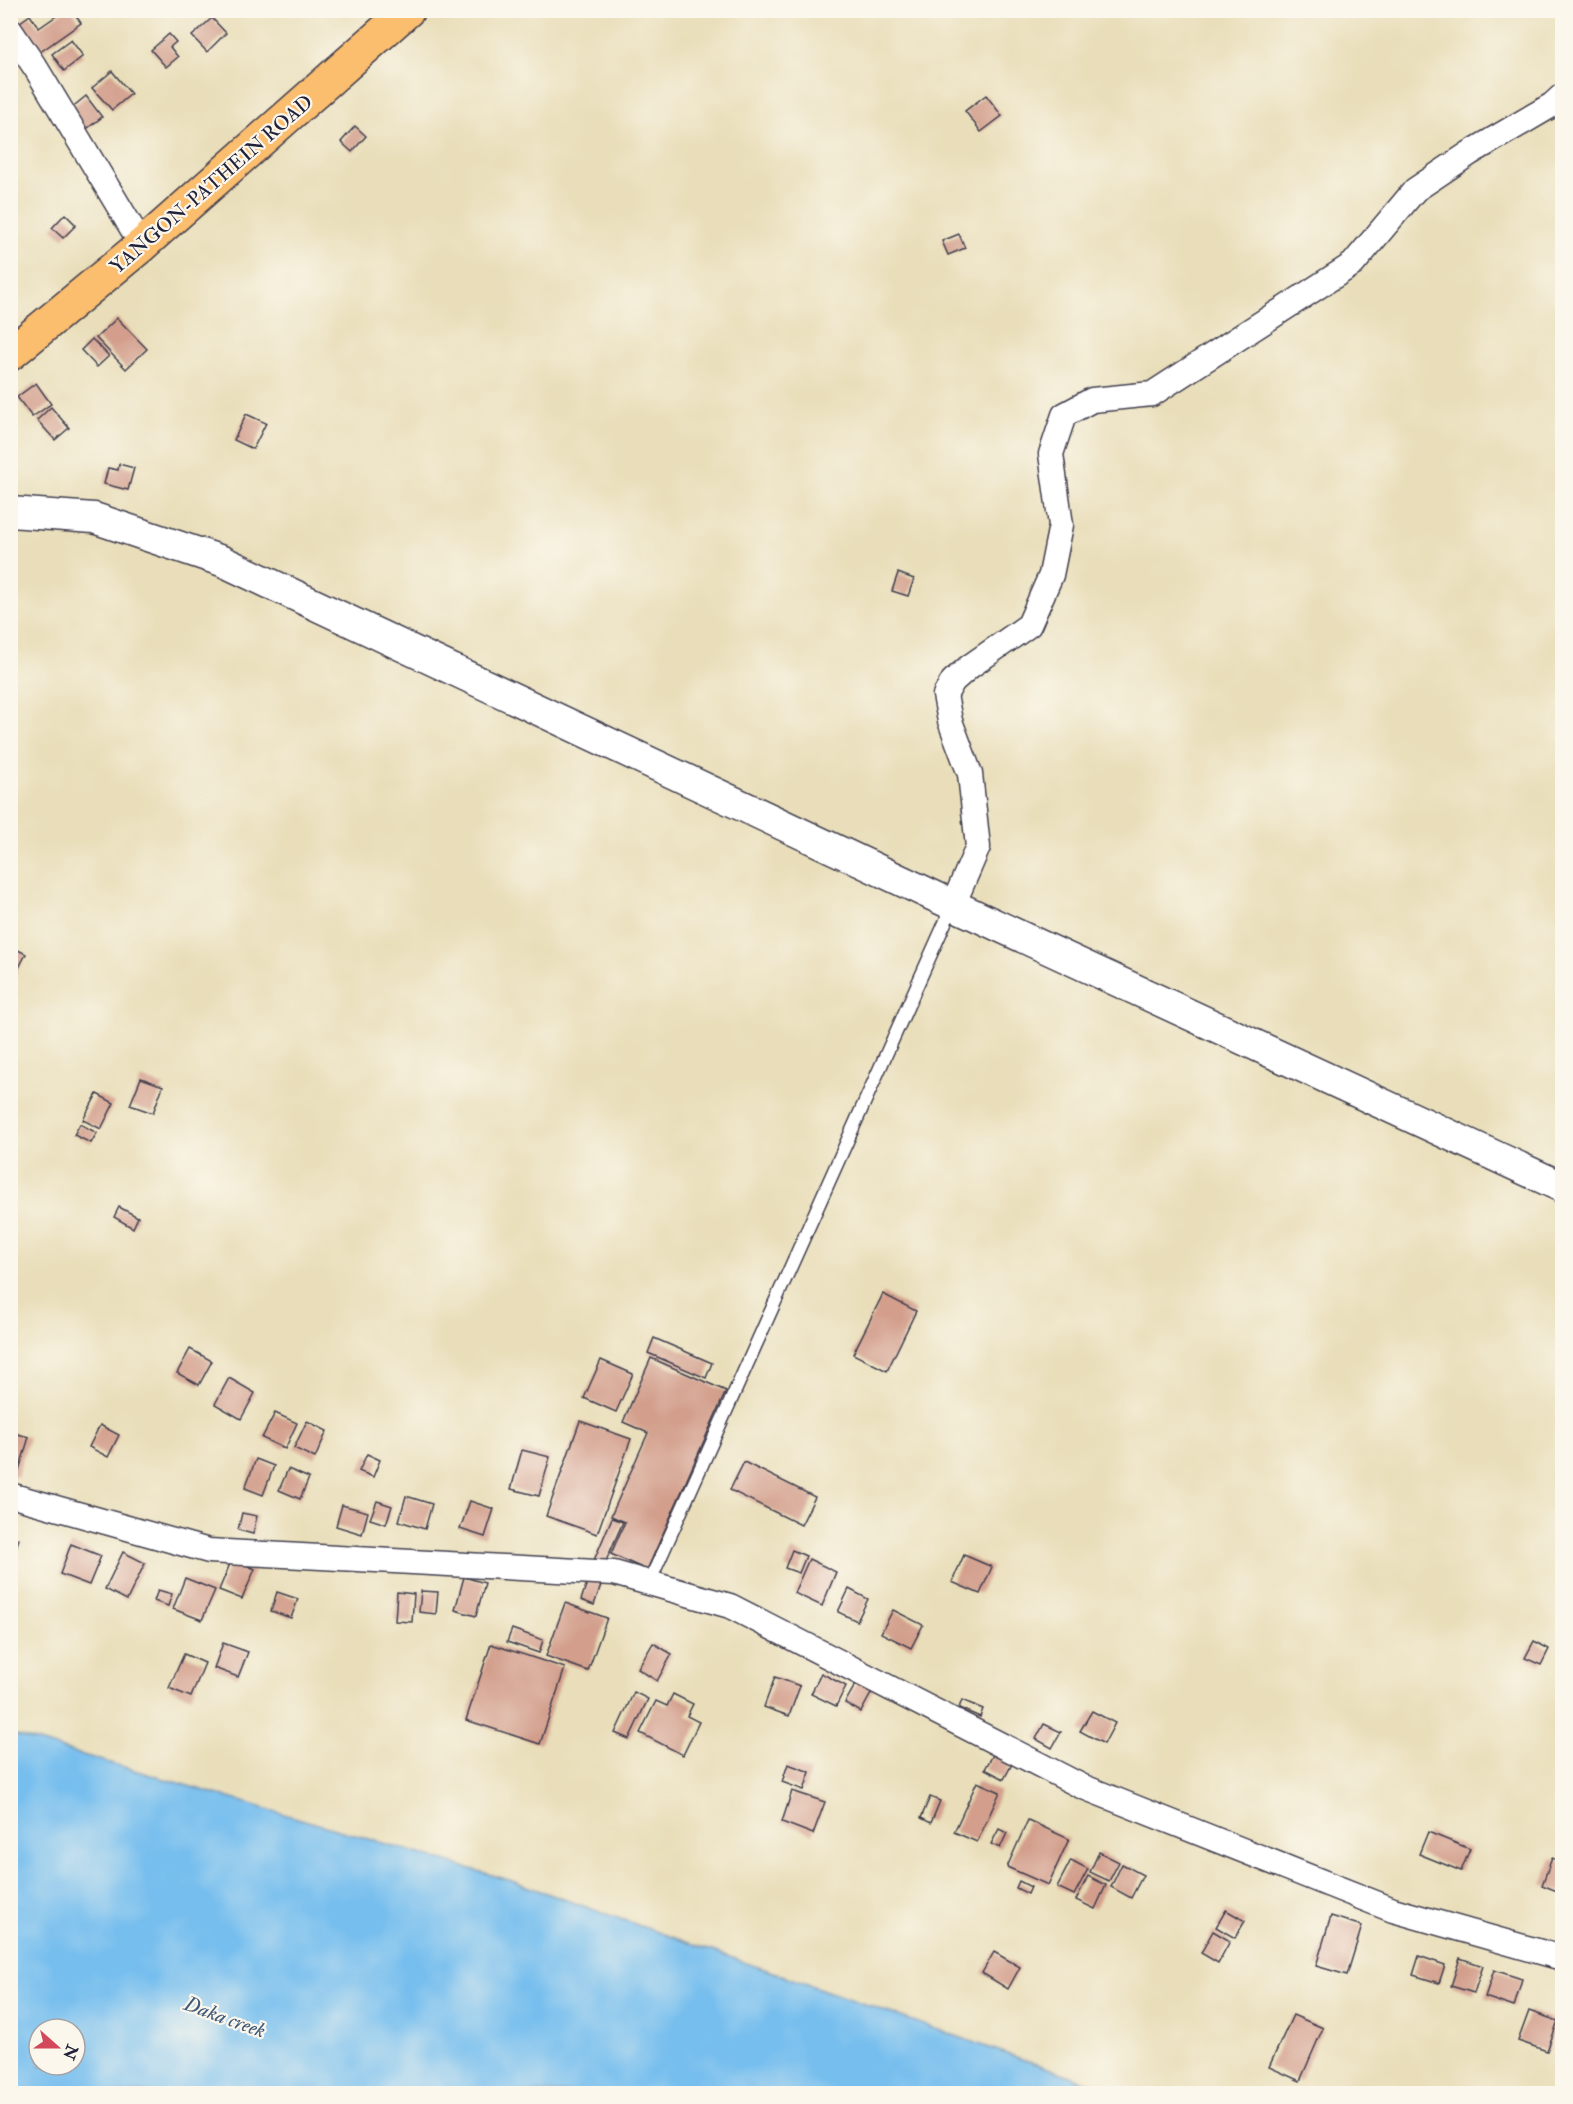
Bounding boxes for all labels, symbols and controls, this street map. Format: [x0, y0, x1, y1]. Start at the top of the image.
street label: YANGON-PATHEIN ROAD [105, 89, 318, 279]
water label: Daka creek [180, 1990, 269, 2045]
north arrow [27, 2017, 87, 2077]
text: N [58, 2041, 82, 2063]

